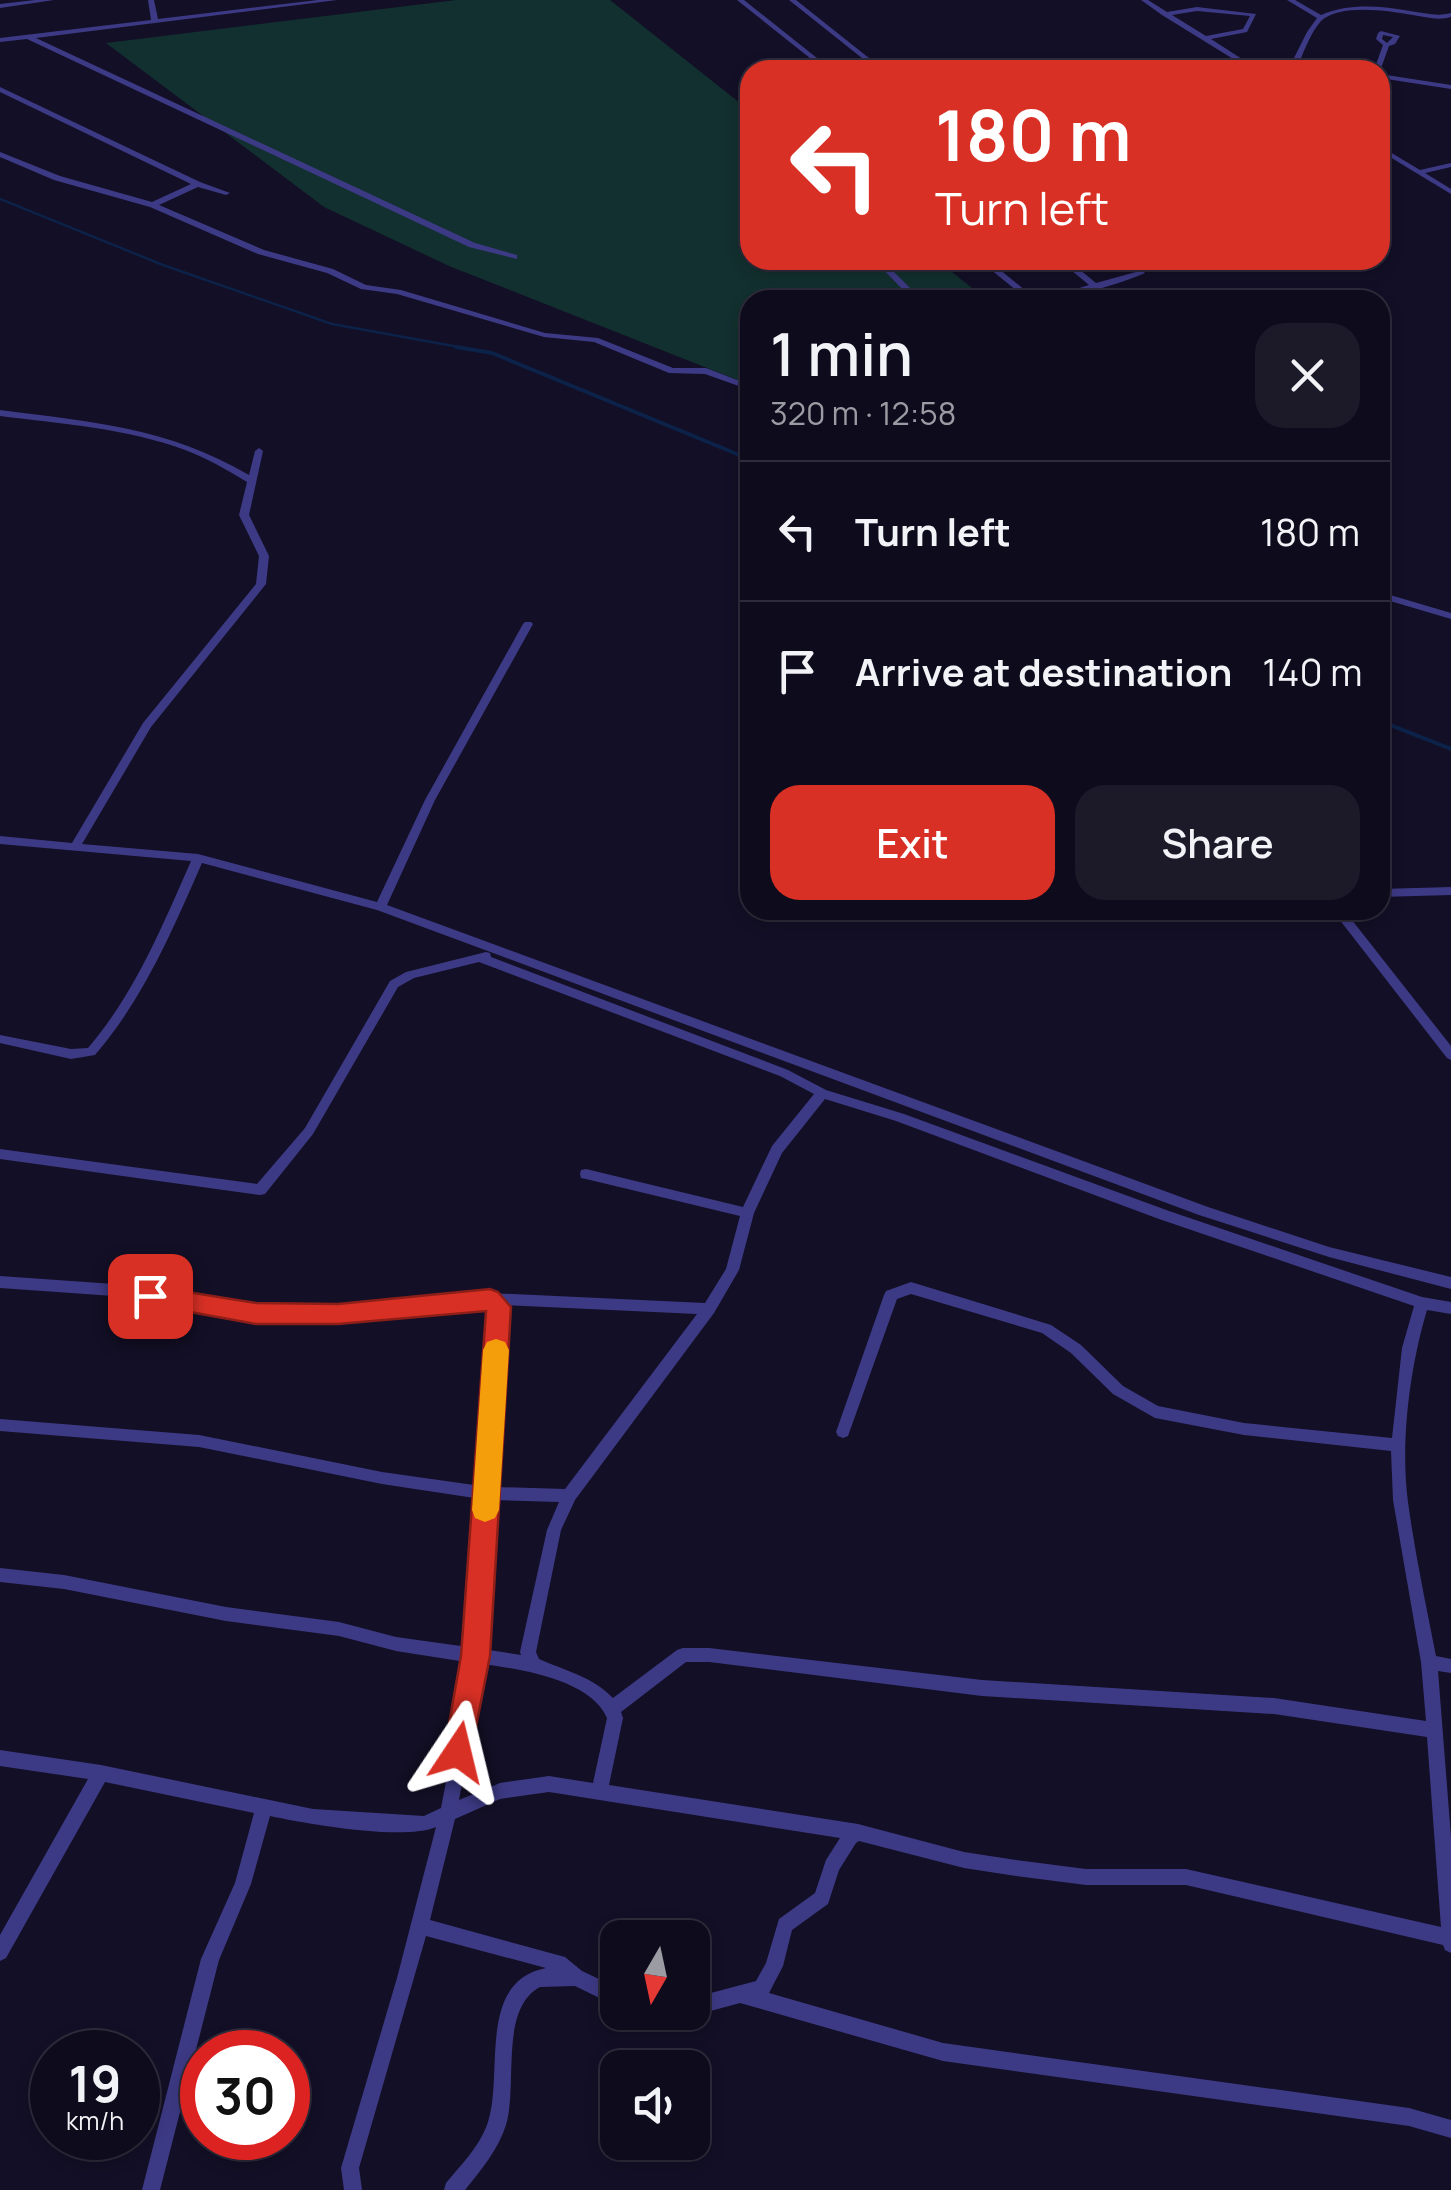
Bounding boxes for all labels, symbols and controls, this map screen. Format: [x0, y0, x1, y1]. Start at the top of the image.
text: 180 m [935, 86, 1132, 182]
icon: left [770, 100, 900, 230]
text: Turn left [935, 177, 1109, 239]
text: 1 min [770, 312, 913, 394]
button: close [1255, 323, 1360, 428]
text: 320 m · 12:58 [770, 391, 956, 435]
icon: left [770, 504, 825, 559]
text: Turn left [855, 505, 1011, 557]
text: 180 m [1260, 505, 1360, 557]
icon: arrive [770, 644, 825, 699]
text: Arrive at destination [855, 645, 1232, 697]
text: 140 m [1262, 645, 1362, 697]
button: Exit [770, 785, 1055, 900]
button: Share [1075, 785, 1360, 900]
pin [108, 1254, 193, 1339]
icon: arrive [123, 1269, 178, 1324]
position arrow [406, 1700, 510, 1804]
north arrow [600, 1920, 710, 2030]
map controls [600, 1920, 710, 2160]
speed limit sign: 30 [180, 2030, 310, 2160]
text: 19 [69, 2049, 121, 2117]
button: sound [600, 2050, 710, 2160]
text: km/h [66, 2103, 124, 2138]

